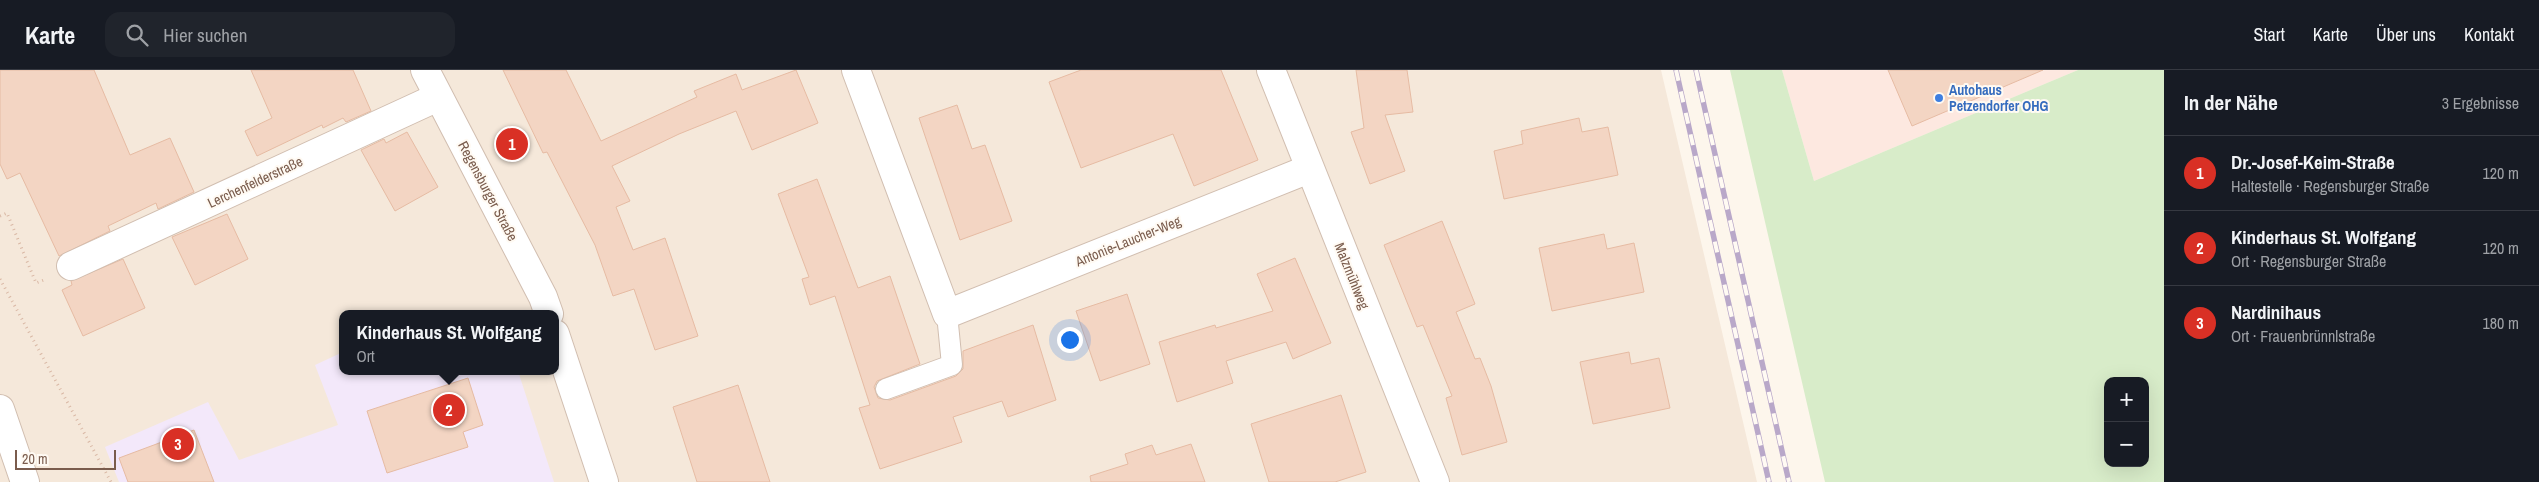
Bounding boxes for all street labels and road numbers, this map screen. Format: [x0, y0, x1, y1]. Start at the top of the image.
street label: Regensburger Straße [454, 138, 522, 244]
street label: Lerchenfelderstraße [205, 152, 305, 212]
street label: Antonie-Laucher-Weg [1072, 211, 1184, 271]
street label: Malzmühlweg [1331, 240, 1374, 312]

